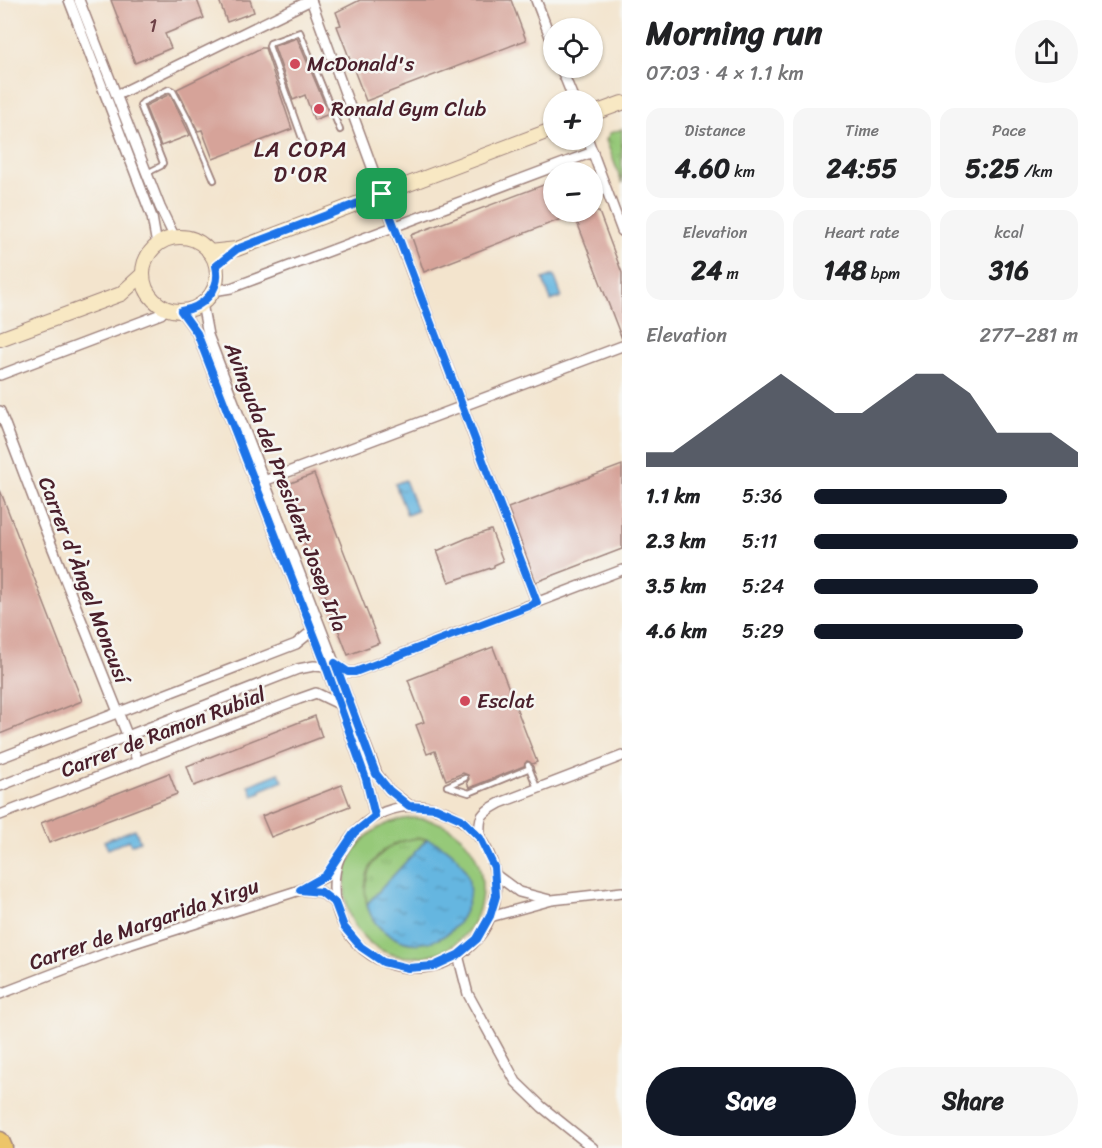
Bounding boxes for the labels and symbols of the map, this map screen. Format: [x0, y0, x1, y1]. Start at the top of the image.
house number: 1 [149, 10, 157, 42]
place label: McDonald's [307, 45, 415, 83]
marker: McDonald's [288, 57, 302, 71]
place label: Ronald Gym Club [331, 90, 487, 128]
marker: Ronald Gym Club [312, 102, 326, 116]
district label: LA COPA D'OR [254, 130, 348, 194]
pin [356, 168, 407, 219]
street label: Avinguda del President Josep Irla [213, 336, 359, 638]
street label: Carrer d'Àngel Moncusí [27, 471, 142, 691]
street label: Carrer de Ramon Rubial [55, 675, 272, 789]
place label: Esclat [477, 682, 535, 720]
marker: Esclat [458, 694, 472, 708]
street label: Carrer de Margarida Xirgu [24, 867, 264, 981]

